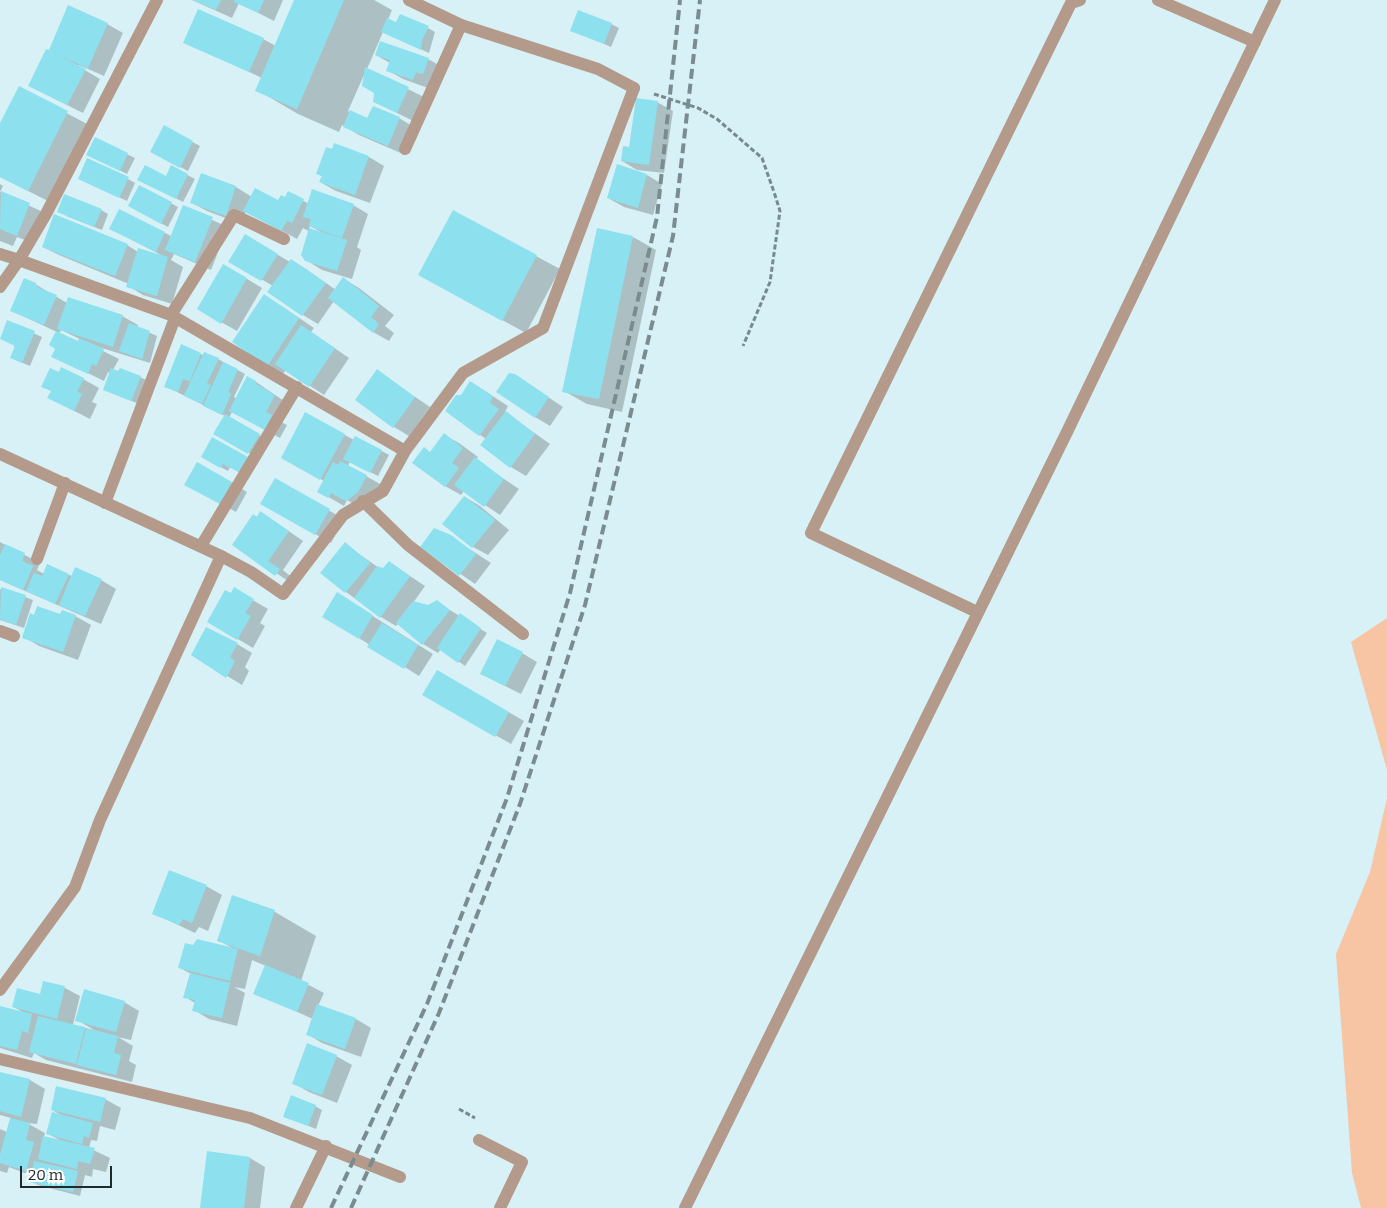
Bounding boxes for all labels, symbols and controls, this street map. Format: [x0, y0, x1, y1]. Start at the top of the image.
scale bar [22, 1156, 115, 1188]
text: 20 m [28, 1166, 63, 1184]

